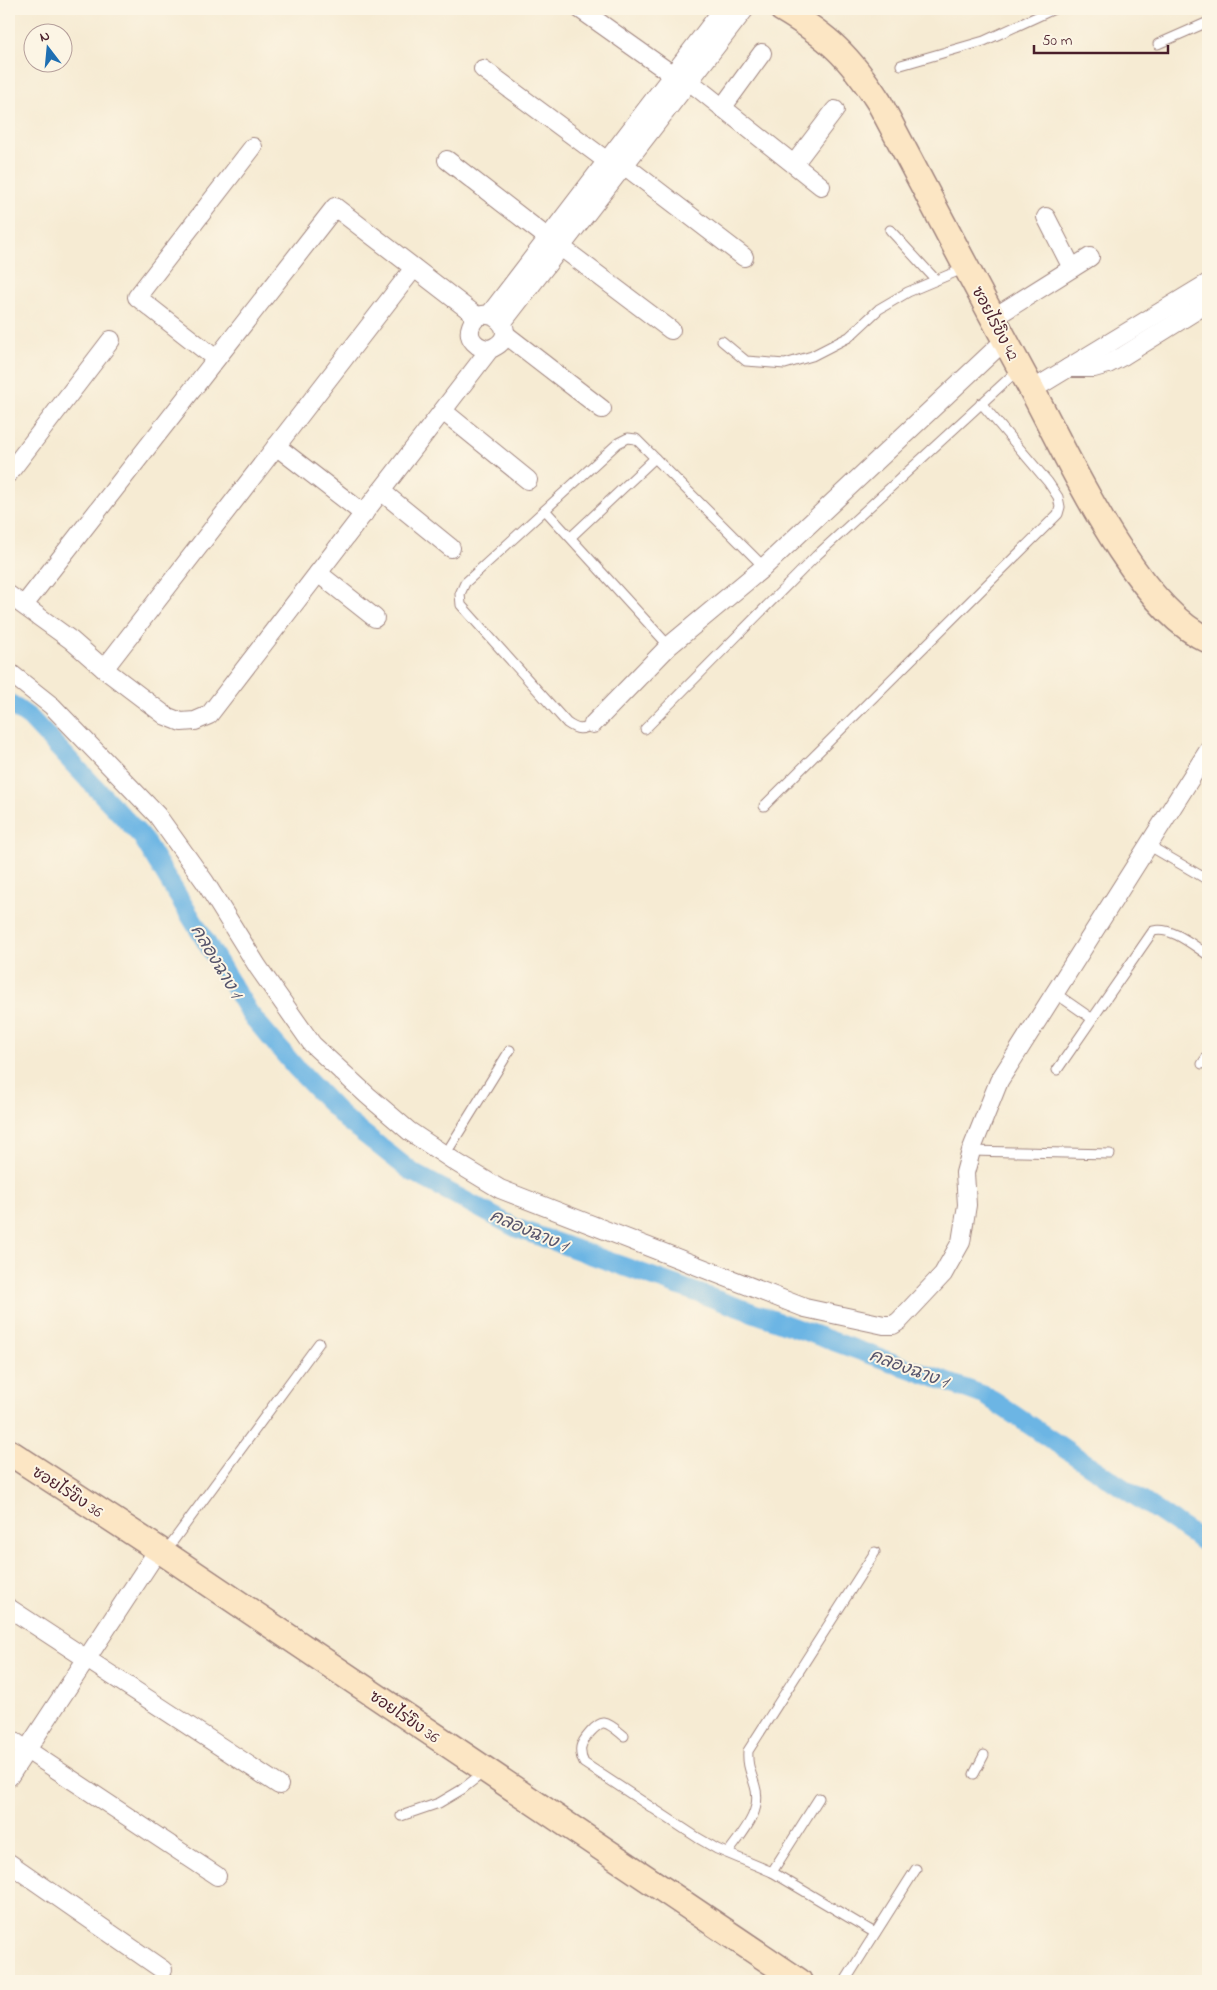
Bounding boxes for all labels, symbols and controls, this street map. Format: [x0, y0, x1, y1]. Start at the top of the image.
north arrow [22, 22, 72, 72]
scale bar [1034, 22, 1168, 54]
text: N [37, 26, 52, 48]
text: 50 m [1042, 30, 1073, 52]
street label: ซอยไร่ขิง 42 [965, 282, 1025, 365]
water label: คลองฉาง 1 [183, 920, 249, 1006]
water label: คลองฉาง 1 [485, 1204, 573, 1261]
water label: คลองฉาง 1 [865, 1344, 953, 1397]
street label: ซอยไร่ขิง 36 [27, 1460, 108, 1525]
street label: ซอยไร่ขิง 36 [364, 1684, 444, 1750]

